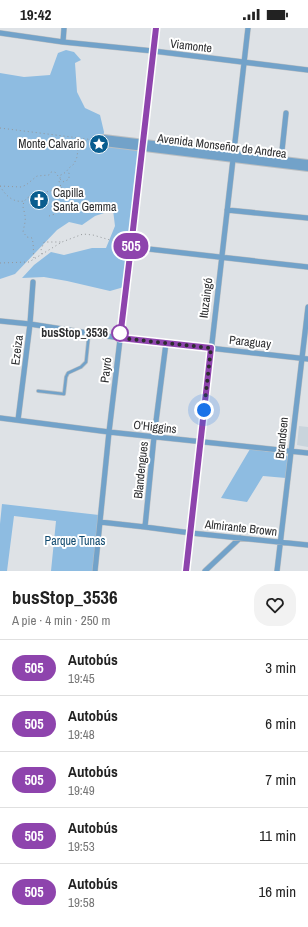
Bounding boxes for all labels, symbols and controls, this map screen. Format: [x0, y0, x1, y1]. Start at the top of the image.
text: 19:42 [20, 4, 51, 25]
street label: Viamonte [169, 36, 213, 56]
street label: Avenida Monseñor de Andrea [155, 130, 288, 162]
place icon: Monte Calvario [88, 133, 110, 155]
place label: Monte Calvario [18, 136, 85, 152]
place label: Capilla Santa Gemma [53, 185, 117, 215]
church icon: Capilla Santa Gemma [28, 189, 50, 211]
line badge: 505 [108, 233, 154, 259]
text: 505 [121, 237, 141, 255]
street label: Ituzaingó [196, 277, 216, 319]
marker: busStop_3536 [111, 324, 129, 342]
place label: busStop_3536 [41, 325, 109, 341]
street label: Paraguay [228, 332, 272, 352]
street label: Ezeiza [7, 334, 27, 366]
street label: Payró [96, 356, 116, 384]
your location [194, 400, 214, 420]
street label: Brandsen [272, 416, 292, 460]
street label: O'Higgins [133, 417, 178, 437]
street label: Blandengues [130, 441, 152, 499]
street label: Almirante Brown [203, 516, 278, 540]
park label: Parque Tunas [45, 533, 105, 549]
text: busStop_3536 [12, 584, 118, 610]
button: heart [254, 584, 296, 626]
text: A pie · 4 min · 250 m [12, 612, 110, 629]
text: Autobús [68, 649, 118, 670]
text: 3 min [265, 657, 296, 678]
text: 505 [24, 659, 44, 677]
text: 19:45 [68, 670, 95, 687]
text: Autobús [68, 705, 118, 726]
text: 6 min [265, 713, 296, 734]
text: 505 [24, 715, 44, 733]
text: 19:48 [68, 726, 95, 743]
text: Autobús [68, 761, 118, 782]
text: 7 min [265, 769, 296, 790]
text: 505 [24, 771, 44, 789]
text: 19:49 [68, 782, 95, 799]
text: Autobús [68, 817, 118, 838]
text: 11 min [259, 825, 296, 846]
text: 505 [24, 827, 44, 845]
text: 19:53 [68, 838, 95, 855]
text: Autobús [68, 873, 118, 894]
text: 16 min [258, 881, 296, 902]
text: 505 [24, 883, 44, 901]
text: 19:58 [68, 894, 95, 911]

